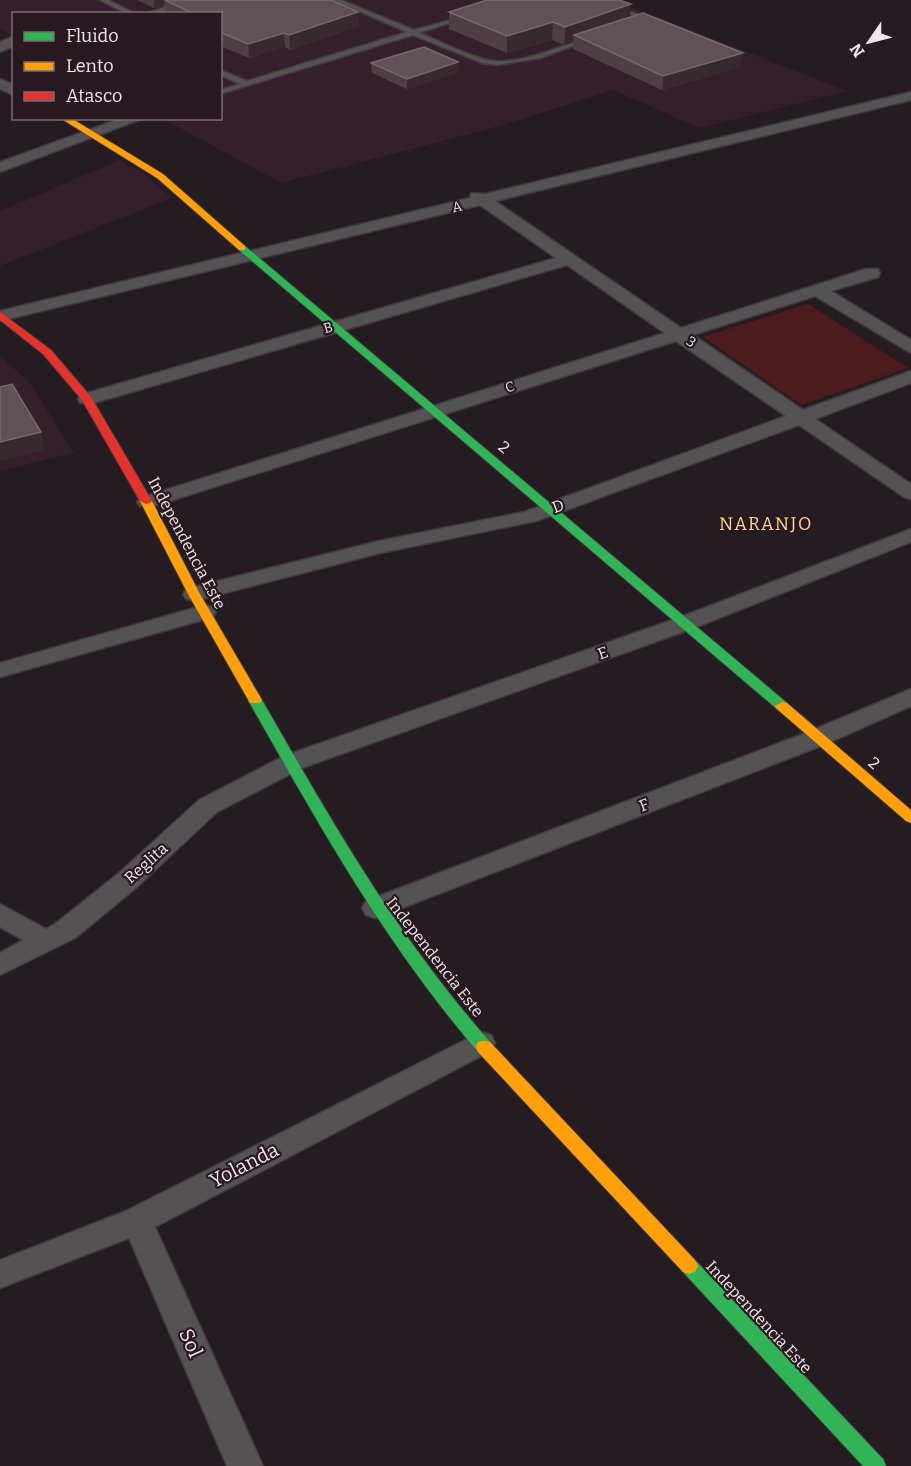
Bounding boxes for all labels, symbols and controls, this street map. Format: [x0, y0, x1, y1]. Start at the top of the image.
legend [12, 12, 222, 120]
north arrow [839, 12, 899, 72]
text: Fluido [66, 25, 119, 47]
text: N [846, 40, 868, 61]
text: Lento [66, 55, 114, 77]
text: Atasco [66, 85, 122, 107]
street label: A [450, 198, 464, 216]
street label: B [321, 319, 335, 337]
street label: 3 [683, 333, 699, 351]
street label: C [503, 378, 517, 396]
street label: 2 [495, 437, 513, 457]
street label: Independencia Este [144, 474, 230, 612]
street label: D [549, 495, 567, 517]
district label: NARANJO [719, 513, 813, 535]
street label: E [595, 642, 611, 664]
street label: 2 [865, 753, 883, 773]
street label: F [636, 795, 652, 815]
street label: Reglita [121, 839, 172, 887]
street label: Independencia Este [382, 893, 488, 1021]
street label: Yolanda [205, 1137, 283, 1193]
street label: Independencia Este [702, 1257, 816, 1377]
street label: Sol [174, 1325, 208, 1361]

